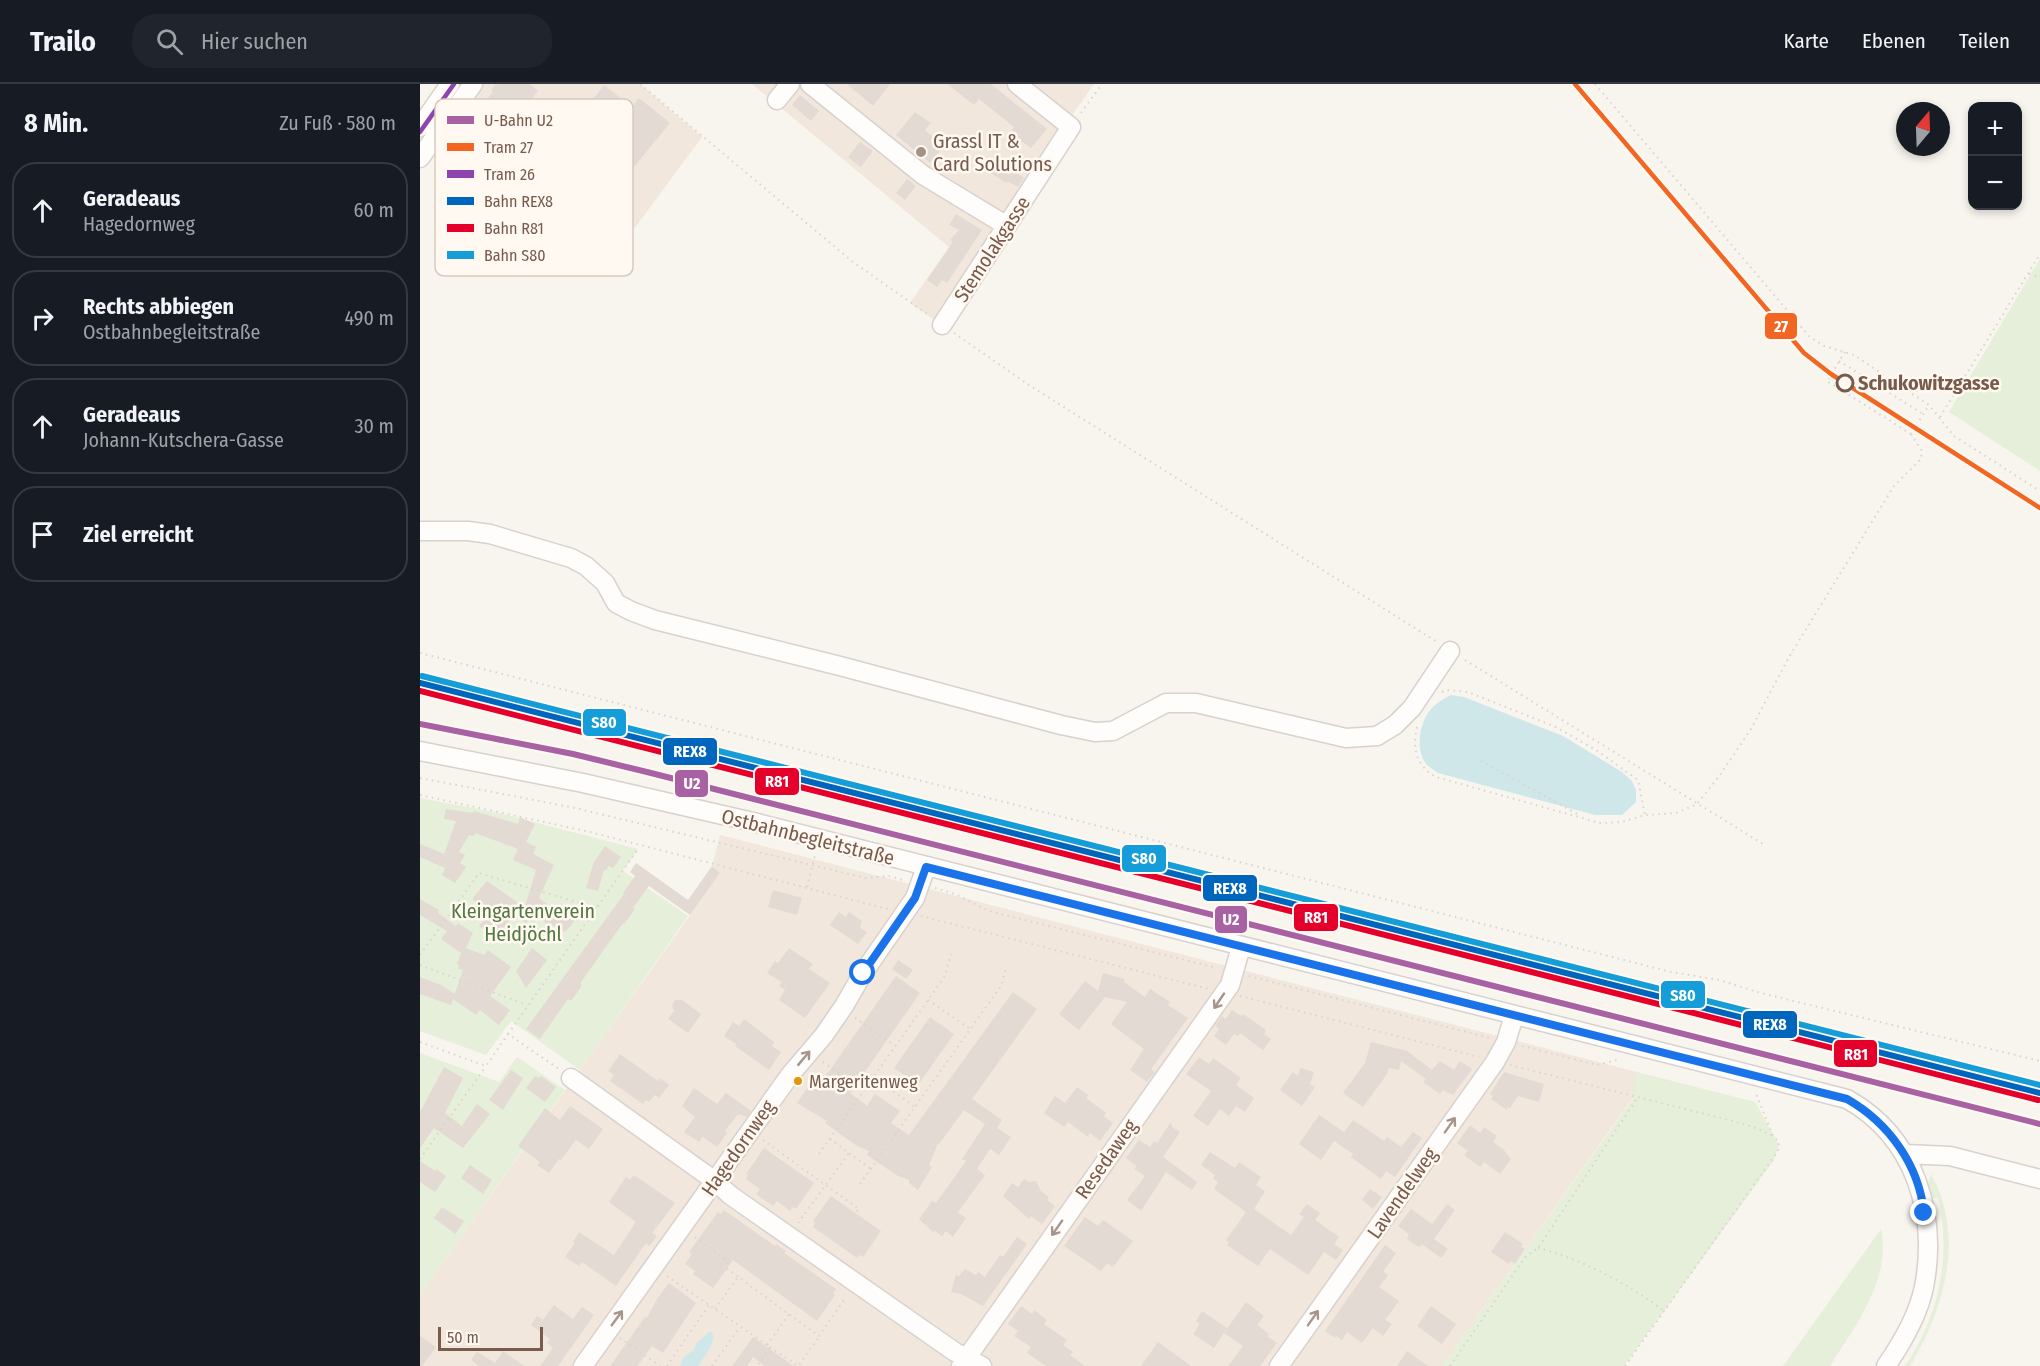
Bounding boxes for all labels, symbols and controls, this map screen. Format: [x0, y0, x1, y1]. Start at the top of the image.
search box [132, 14, 552, 68]
text: Trailo [30, 25, 96, 58]
icon: search [153, 25, 186, 58]
text: Hier suchen [201, 28, 308, 55]
text: Karte [1783, 28, 1829, 54]
text: Ebenen [1862, 28, 1926, 54]
text: Teilen [1959, 28, 2010, 54]
legend [435, 99, 633, 276]
north arrow [1896, 102, 1950, 156]
map controls [1968, 102, 2022, 210]
button: + [1968, 102, 2022, 156]
text: 8 Min. [24, 108, 88, 139]
text: Zu Fuß · 580 m [279, 111, 396, 135]
text: U-Bahn U2 [484, 111, 553, 130]
place label: Grassl IT & Card Solutions [933, 129, 1052, 176]
text: Tram 27 [484, 138, 534, 157]
marker: Grassl IT & Card Solutions [914, 145, 928, 159]
button: − [1968, 156, 2022, 210]
text: Tram 26 [484, 165, 535, 184]
text: Geradeaus [83, 185, 180, 212]
street label: Stemolakgasse [949, 191, 1035, 307]
text: Bahn REX8 [484, 192, 553, 211]
icon: ahead [26, 194, 59, 227]
text: 60 m [354, 198, 394, 222]
text: Hagedornweg [83, 212, 195, 236]
text: Bahn R81 [484, 219, 544, 238]
text: Bahn S80 [484, 246, 546, 265]
text: Rechts abbiegen [83, 293, 234, 320]
icon: right [26, 302, 59, 335]
text: 490 m [344, 306, 394, 330]
line badge: 27 [1764, 312, 1798, 340]
text: 27 [1773, 317, 1788, 336]
text: Ostbahnbegleitstraße [83, 320, 260, 344]
place label: Schukowitzgasse [1858, 371, 2000, 395]
marker: Schukowitzgasse [1836, 374, 1854, 392]
text: Geradeaus [83, 401, 180, 428]
icon: ahead [26, 410, 59, 443]
text: 30 m [354, 414, 394, 438]
text: Johann-Kutschera-Gasse [83, 428, 284, 452]
icon: arrive [26, 518, 59, 551]
text: Ziel erreicht [83, 521, 194, 548]
line badge: S80 [582, 708, 627, 737]
text: S80 [591, 713, 617, 732]
line badge: REX8 [662, 737, 718, 766]
text: REX8 [673, 742, 707, 761]
line badge: R81 [754, 767, 800, 796]
line badge: U2 [674, 769, 709, 798]
text: R81 [765, 772, 789, 791]
text: U2 [684, 774, 701, 793]
street label: Ostbahnbegleitstraße [719, 804, 897, 870]
line badge: S80 [1121, 844, 1167, 873]
text: S80 [1131, 849, 1157, 868]
line badge: REX8 [1202, 874, 1258, 902]
text: REX8 [1213, 879, 1247, 898]
park label: Kleingartenverein Heidjöchl [451, 899, 595, 946]
line badge: R81 [1293, 903, 1339, 932]
line badge: U2 [1214, 905, 1248, 934]
text: R81 [1304, 908, 1328, 927]
text: U2 [1223, 910, 1240, 929]
route start [849, 959, 875, 985]
line badge: S80 [1660, 980, 1706, 1009]
text: S80 [1670, 986, 1696, 1005]
one-way arrow [1213, 992, 1225, 1008]
line badge: REX8 [1742, 1010, 1798, 1039]
text: REX8 [1753, 1015, 1787, 1034]
line badge: R81 [1833, 1039, 1878, 1068]
text: R81 [1844, 1045, 1868, 1064]
one-way arrow [797, 1050, 810, 1066]
place label: Margeritenweg [809, 1071, 918, 1093]
marker: Margeritenweg [792, 1075, 804, 1087]
street label: Hagedornweg [696, 1095, 780, 1201]
street label: Resedaweg [1070, 1114, 1142, 1203]
one-way arrow [1444, 1117, 1456, 1133]
street label: Lavendelweg [1362, 1142, 1442, 1243]
route end [1910, 1199, 1936, 1225]
one-way arrow [1051, 1219, 1063, 1236]
one-way arrow [610, 1311, 623, 1327]
one-way arrow [1307, 1311, 1319, 1327]
scale bar [438, 1324, 543, 1352]
text: 50 m [447, 1328, 479, 1347]

